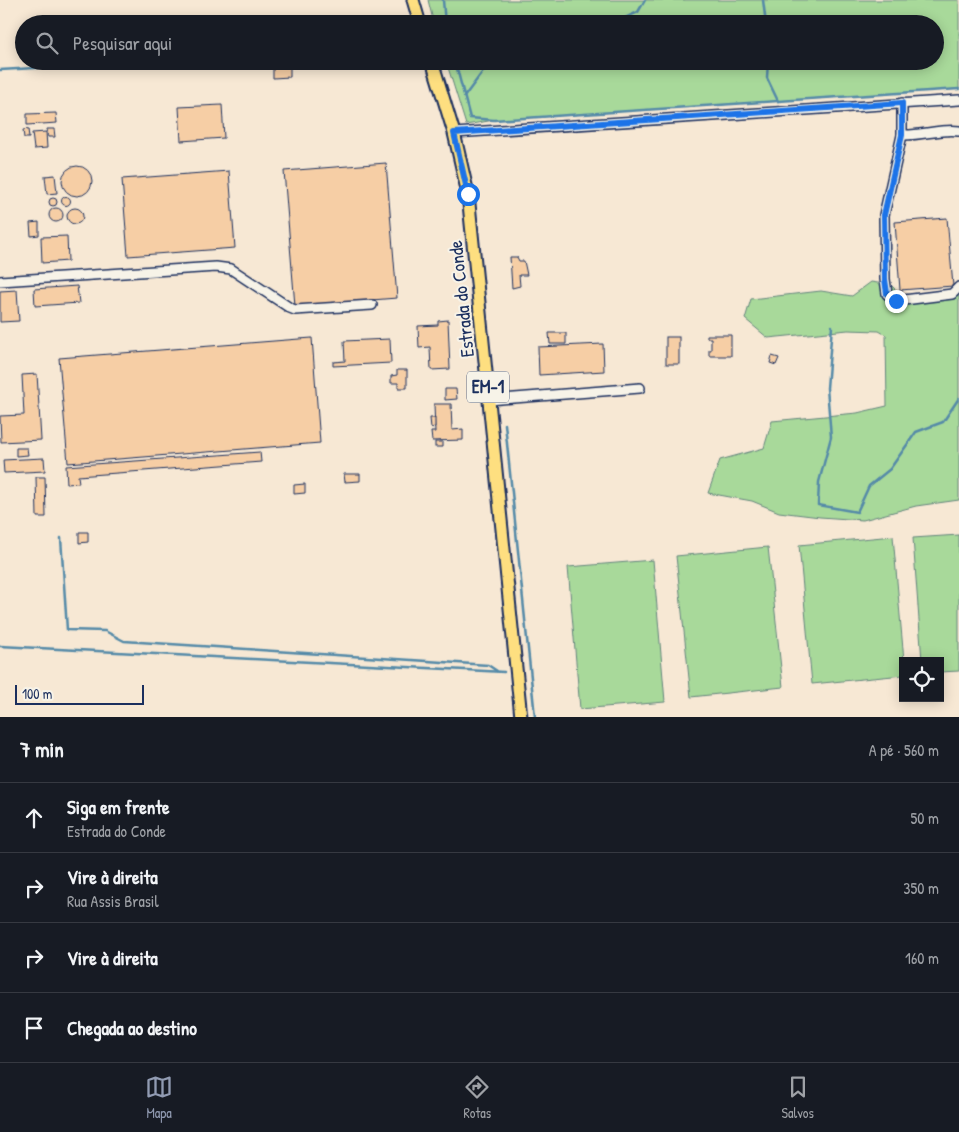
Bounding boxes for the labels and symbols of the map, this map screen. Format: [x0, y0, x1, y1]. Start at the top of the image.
route start [457, 183, 480, 206]
street label: Estrada do Conde [442, 239, 480, 359]
route end [885, 290, 908, 313]
road number: EM-1 [467, 372, 509, 402]
scale bar [15, 682, 144, 705]

